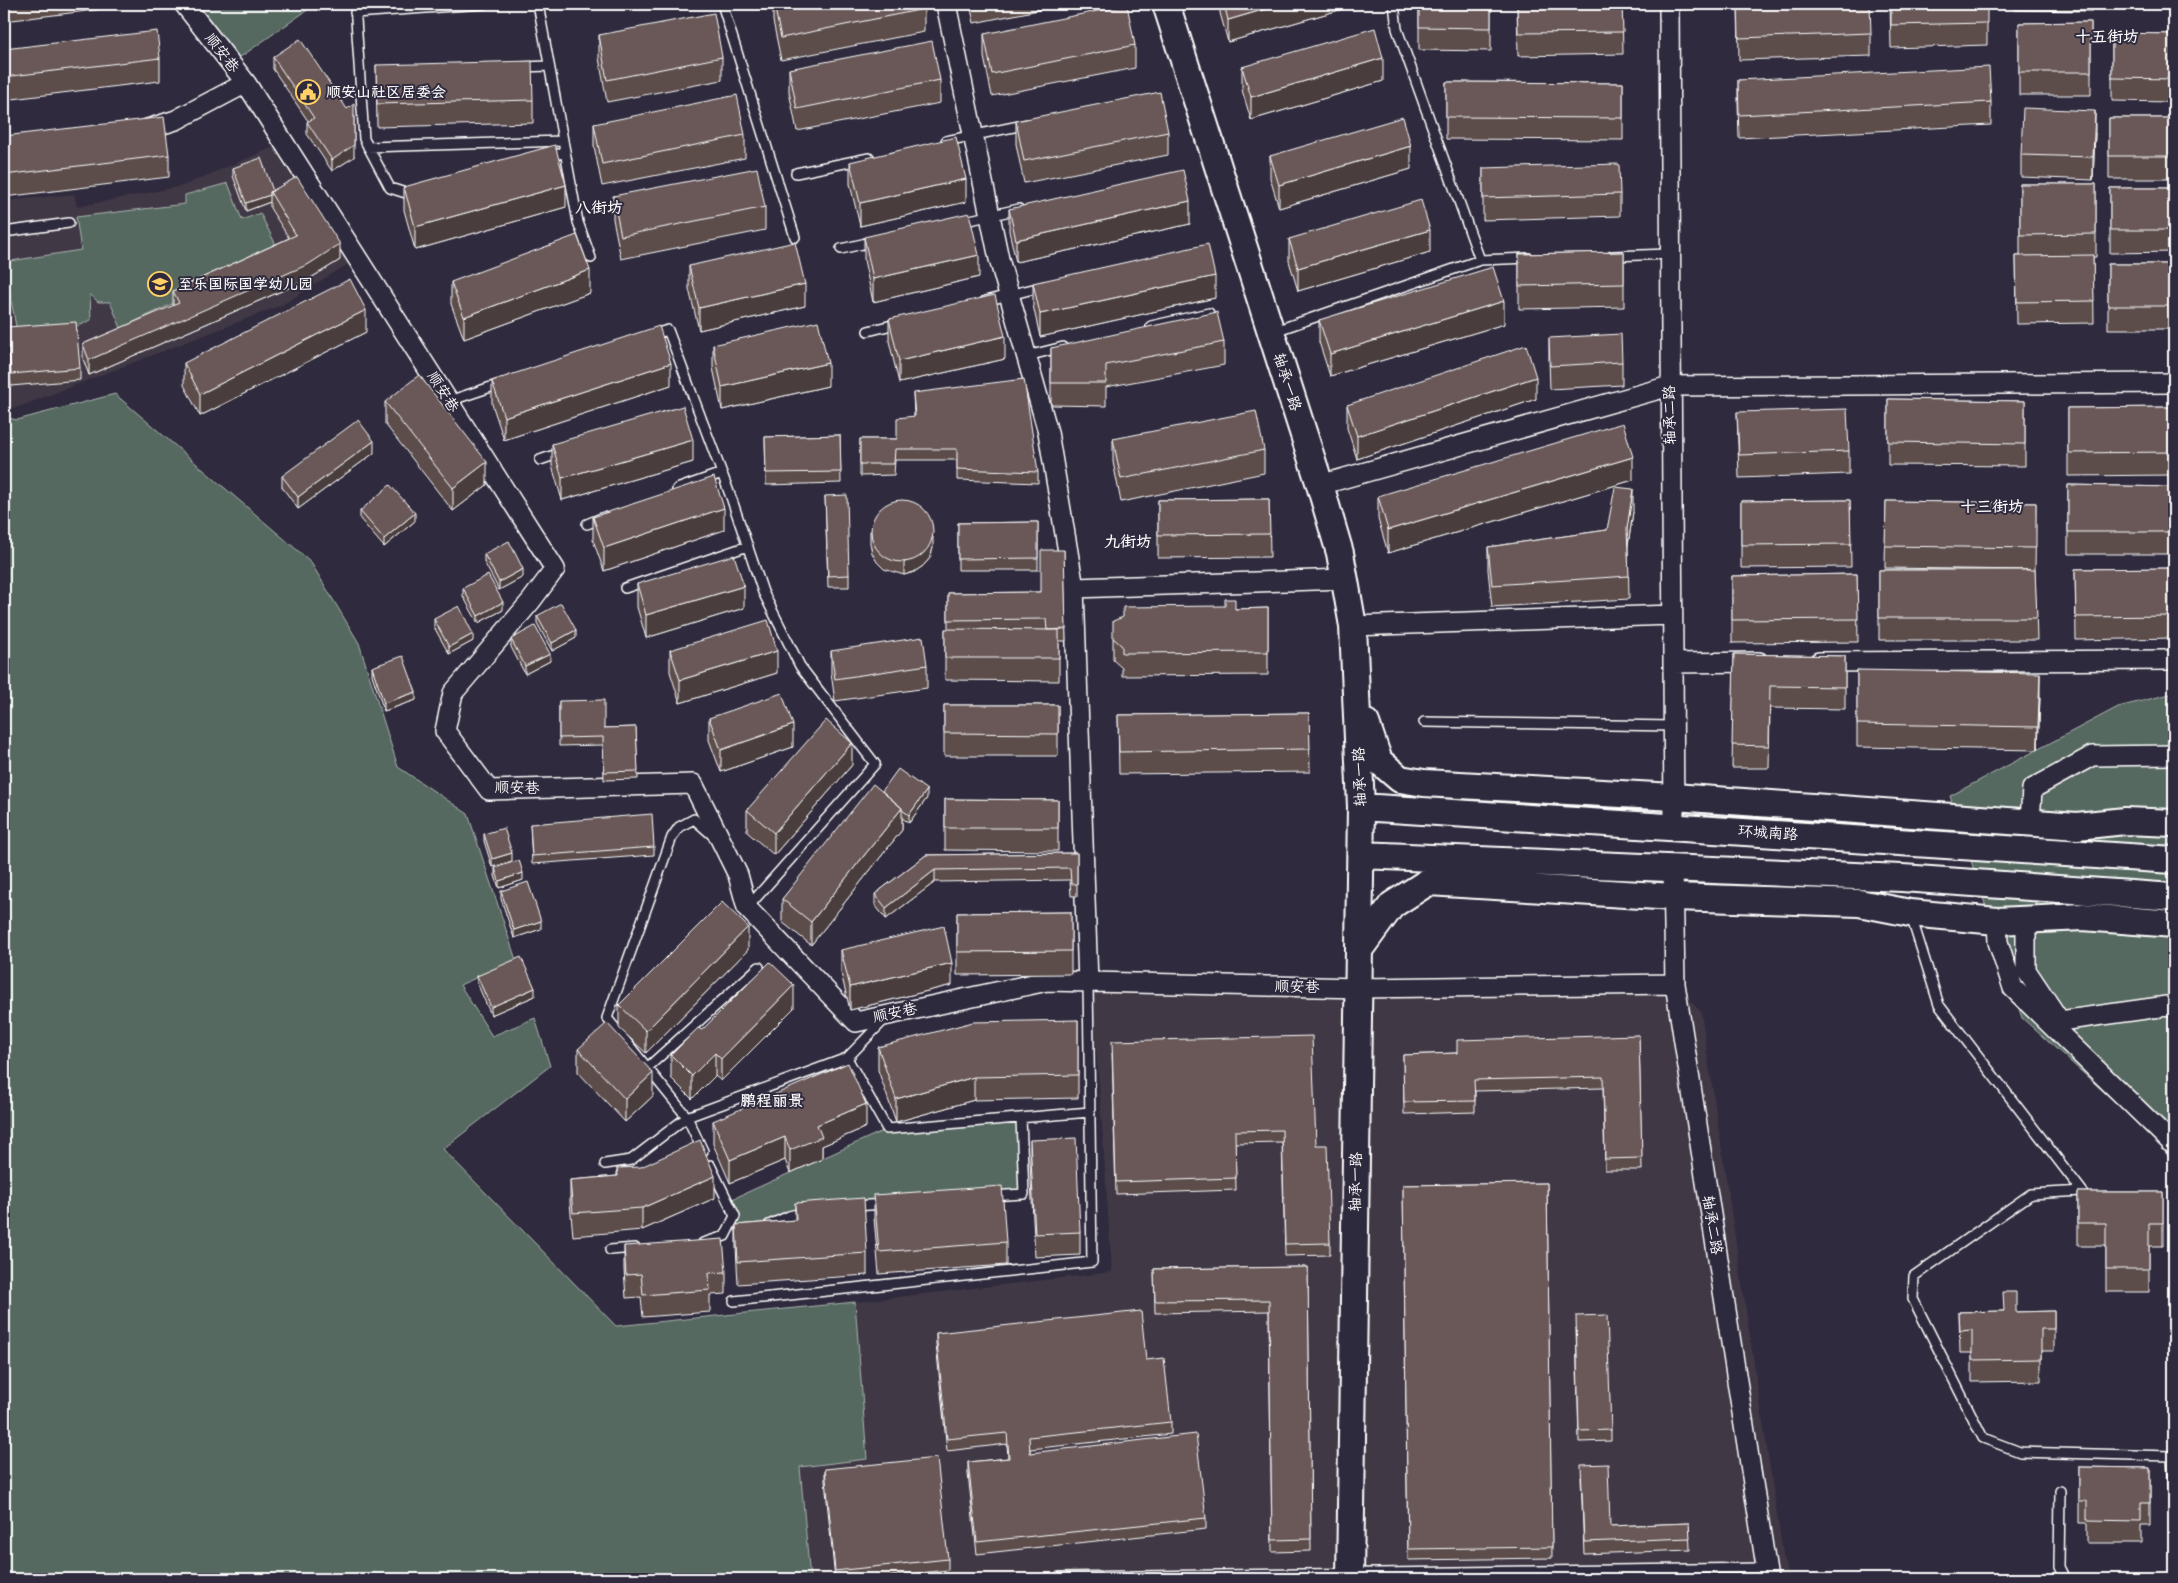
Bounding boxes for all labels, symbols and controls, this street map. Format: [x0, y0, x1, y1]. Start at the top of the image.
district label: 十五街坊 [2075, 27, 2139, 47]
street label: 顺安巷 [201, 29, 243, 77]
public building icon: 顺安山社区居委会 [295, 79, 321, 105]
place label: 顺安山社区居委会 [326, 83, 446, 102]
district label: 八街坊 [575, 198, 623, 218]
school or university icon: 至乐国际国学幼儿园 [147, 271, 173, 297]
place label: 至乐国际国学幼儿园 [178, 275, 313, 294]
street label: 轴承一路 [1269, 351, 1305, 413]
street label: 顺安巷 [423, 368, 463, 416]
street label: 轴承二路 [1660, 385, 1680, 445]
district label: 十三街坊 [1960, 497, 2024, 517]
district label: 九街坊 [1104, 532, 1152, 552]
street label: 轴承一路 [1349, 747, 1371, 807]
street label: 顺安巷 [494, 778, 540, 798]
street label: 环城南路 [1737, 821, 1799, 845]
street label: 顺安巷 [1274, 977, 1320, 997]
street label: 顺安巷 [871, 999, 919, 1027]
district label: 鹏程丽景 [740, 1091, 804, 1111]
street label: 轴承一路 [1346, 1152, 1366, 1212]
street label: 轴承二路 [1698, 1194, 1726, 1256]

